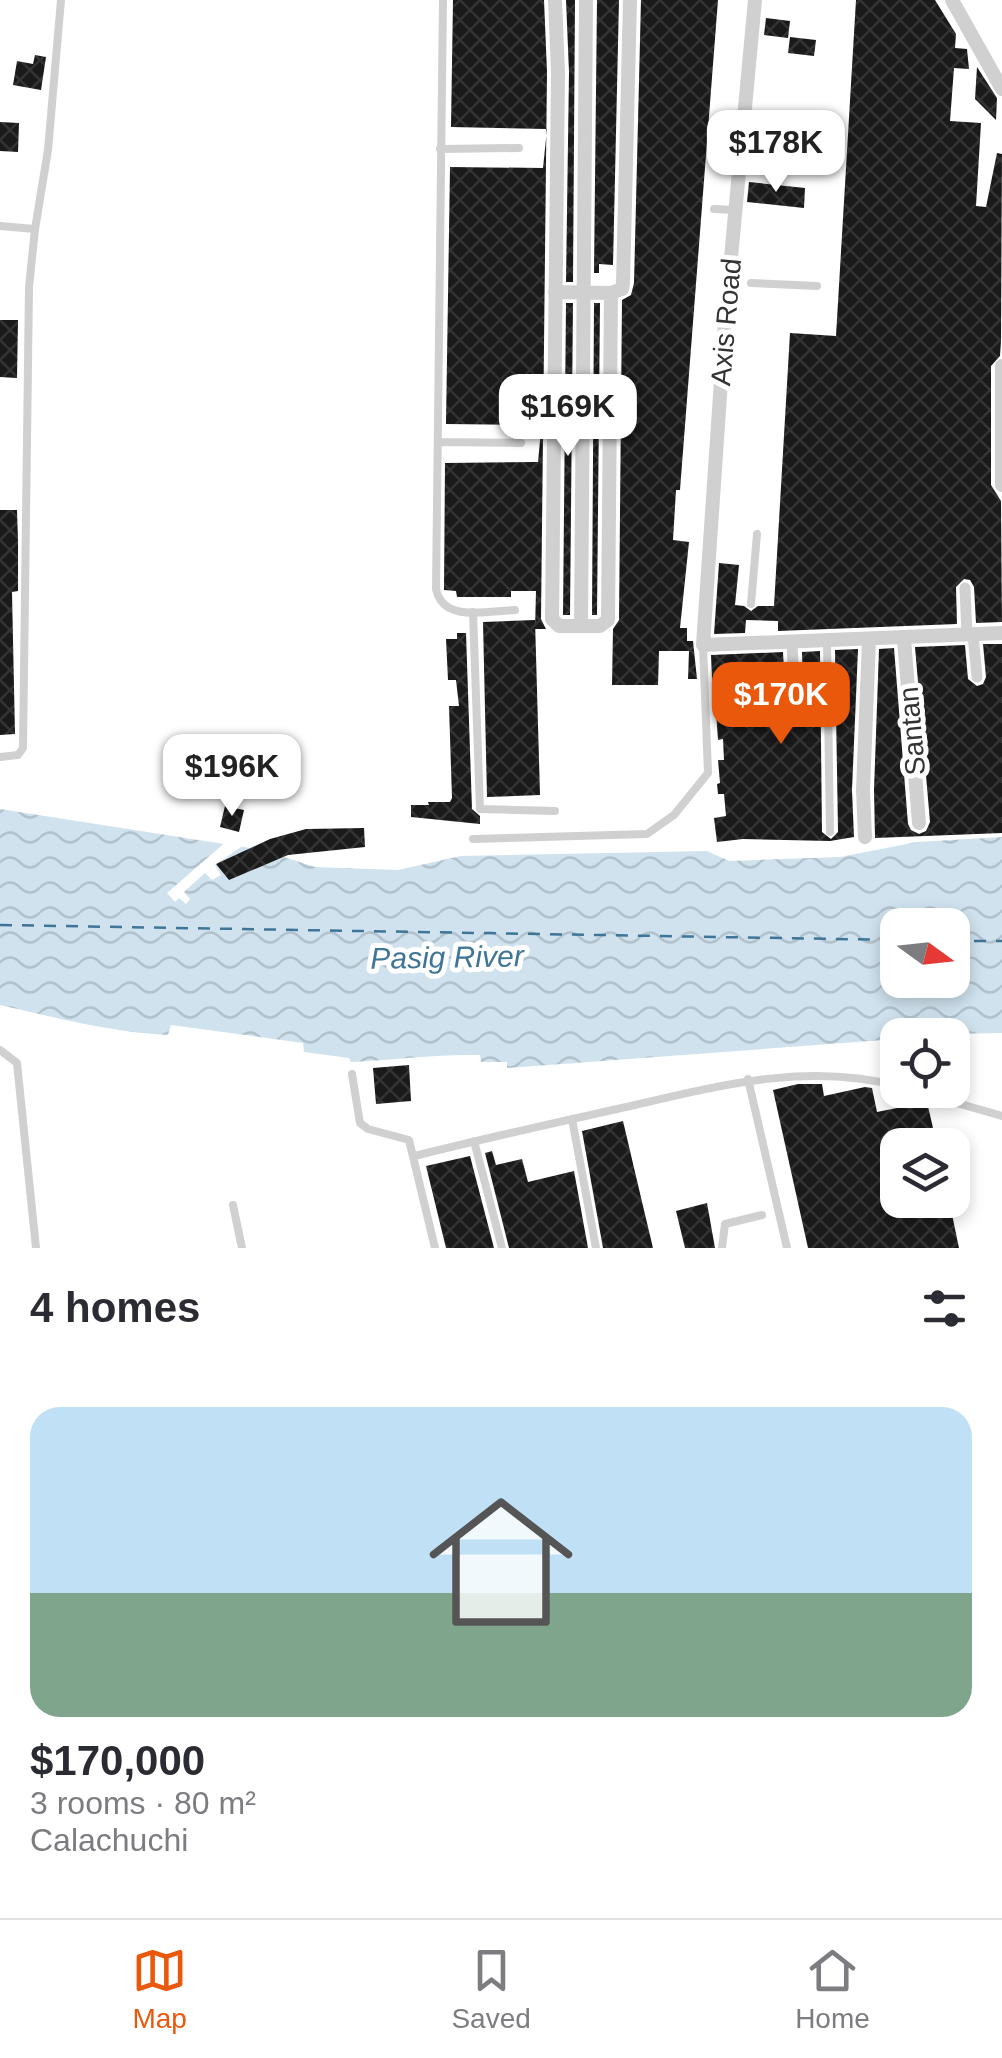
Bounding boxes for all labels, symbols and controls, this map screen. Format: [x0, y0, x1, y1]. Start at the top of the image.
pin: $178K [706, 110, 846, 195]
text: $178K [729, 124, 823, 160]
street label: Axis Road [705, 257, 747, 387]
pin: $169K [498, 374, 638, 459]
text: $169K [521, 388, 615, 424]
pin: $170K [711, 662, 851, 747]
text: $170K [734, 676, 828, 712]
street label: Santan [893, 685, 931, 777]
pin: $196K [162, 734, 302, 819]
text: $196K [185, 748, 279, 784]
north arrow [880, 908, 970, 998]
map controls [880, 908, 970, 1218]
water label: Pasig River [370, 939, 525, 975]
button: locate [880, 1018, 970, 1108]
button: layers [880, 1128, 970, 1218]
icon: filters [917, 1281, 972, 1336]
text: 4 homes [30, 1284, 200, 1331]
icon: home [411, 1472, 591, 1652]
text: $170,000 [30, 1737, 205, 1784]
text: 3 rooms · 80 m² [30, 1785, 256, 1821]
text: Calachuchi [30, 1822, 188, 1858]
tab: Map [132, 1943, 187, 2035]
tab: Saved [451, 1943, 531, 2035]
tab: Home [795, 1943, 870, 2035]

